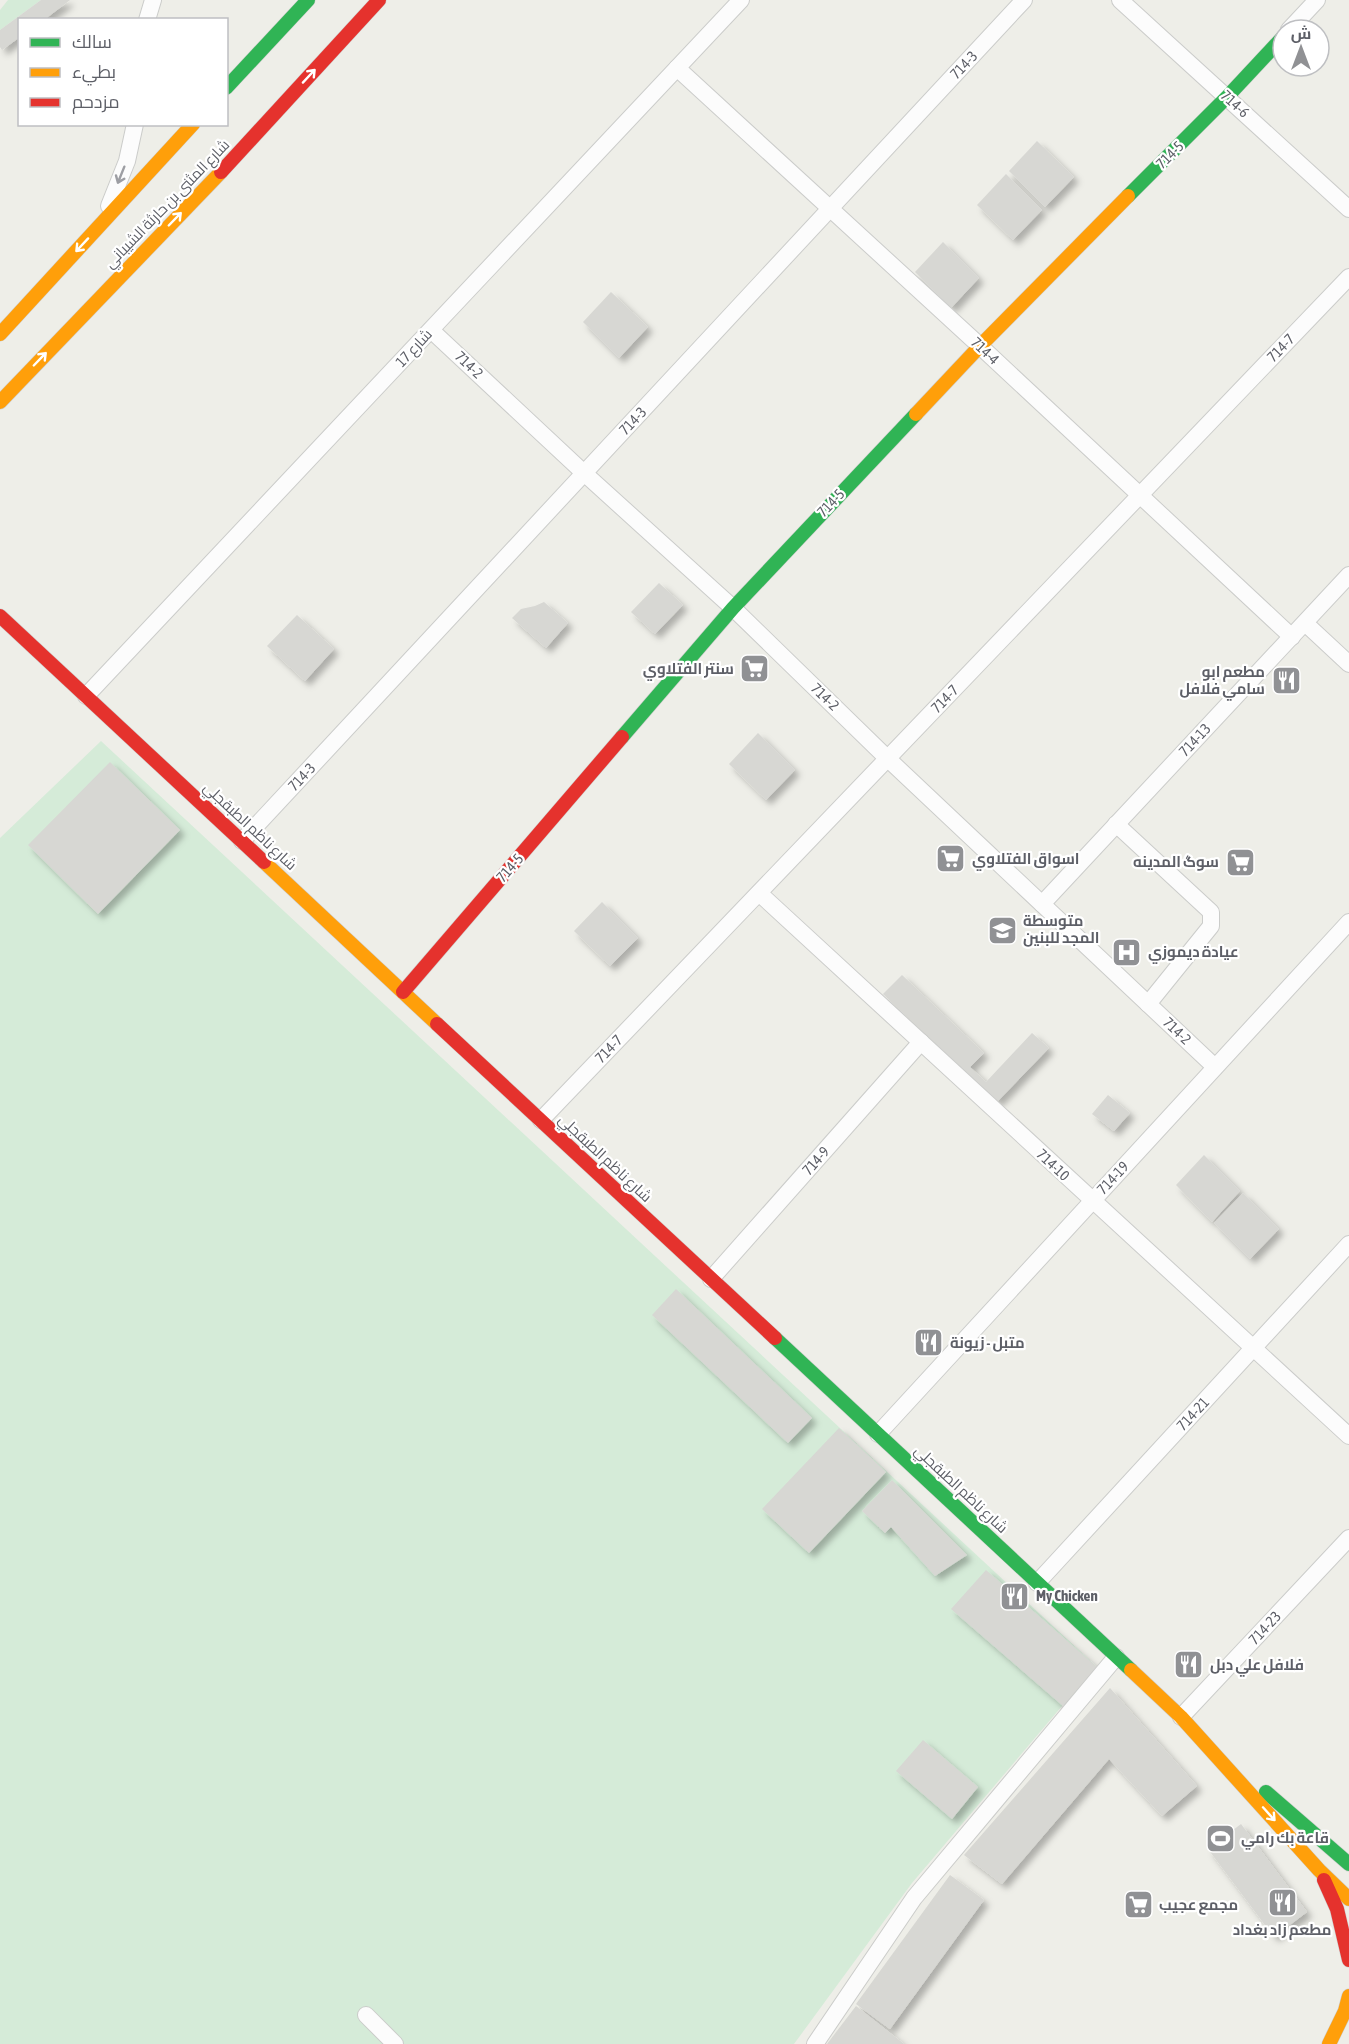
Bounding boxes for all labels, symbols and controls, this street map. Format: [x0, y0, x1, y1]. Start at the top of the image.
legend [18, 18, 228, 126]
north arrow [1271, 18, 1331, 78]
text: ش [1291, 24, 1311, 43]
text: سالك [72, 31, 112, 52]
street label: 714-3 [947, 47, 981, 82]
text: بطيء [72, 61, 116, 86]
one-way arrow [302, 69, 316, 84]
street label: 714-6 [1218, 87, 1253, 121]
text: مزدحم [72, 91, 120, 114]
street label: شارع المثنى بن حارثة الشيباني [101, 136, 235, 274]
street label: 714-5 [1152, 137, 1187, 172]
one-way arrow [115, 165, 126, 184]
one-way arrow [168, 211, 183, 226]
one-way arrow [75, 237, 89, 252]
street label: شارع 17 [392, 325, 437, 372]
street label: 714-7 [1263, 330, 1298, 365]
street label: 714-4 [968, 334, 1003, 368]
street label: 714-2 [452, 348, 487, 382]
one-way arrow [33, 352, 48, 367]
street label: 714-3 [616, 403, 650, 438]
street label: 714-5 [814, 485, 848, 520]
supermarket icon: سنتر الفتلاوي [739, 653, 771, 685]
place label: سنتر الفتلاوي [643, 660, 734, 681]
place label: مطعم ابو سامي فلافل [1180, 663, 1265, 701]
restaurant icon: مطعم ابو سامي فلافل [1270, 665, 1302, 697]
street label: 714-2 [808, 679, 843, 714]
street label: 714-7 [927, 681, 962, 716]
street label: 714-13 [1175, 720, 1214, 759]
street label: 714-3 [285, 759, 319, 794]
street label: شارع ناظم الطبقجلي [198, 778, 300, 876]
supermarket icon: اسواق الفتلاوي [935, 843, 967, 875]
supermarket icon: سوگ المدينه [1224, 846, 1256, 878]
street label: 714-5 [493, 850, 527, 885]
place label: اسواق الفتلاوي [972, 850, 1080, 871]
place label: سوگ المدينه [1133, 853, 1219, 871]
place label: متوسطة المجد للبنين [1023, 912, 1099, 947]
school or university icon: متوسطة المجد للبنين [986, 914, 1018, 946]
hospital icon: عيادة ديموزي [1111, 936, 1143, 968]
place label: عيادة ديموزي [1148, 943, 1239, 964]
street label: 714-2 [1160, 1014, 1195, 1048]
street label: 714-7 [591, 1031, 626, 1066]
street label: شارع ناظم الطبقجلي [553, 1110, 655, 1208]
street label: 714-9 [799, 1143, 833, 1178]
street label: 714-10 [1034, 1145, 1073, 1184]
street label: 714-19 [1093, 1158, 1132, 1197]
restaurant icon: متبل - زيونة [913, 1327, 945, 1359]
place label: متبل - زيونة [950, 1334, 1025, 1352]
street label: 714-21 [1173, 1394, 1212, 1434]
street label: شارع ناظم الطبقجلي [909, 1441, 1011, 1539]
restaurant icon: My Chicken [999, 1580, 1031, 1612]
place label: My Chicken [1036, 1587, 1098, 1604]
street label: 714-23 [1245, 1608, 1284, 1648]
restaurant icon: فلافل علي دبل [1173, 1649, 1205, 1681]
place label: فلافل علي دبل [1210, 1656, 1304, 1677]
one-way arrow [1262, 1807, 1276, 1822]
sports icon: قاعة بك رامي [1204, 1822, 1236, 1854]
place label: قاعة بك رامي [1241, 1829, 1329, 1850]
restaurant icon: مطعم زاد بغداد [1266, 1887, 1298, 1919]
supermarket icon: مجمع عجيب [1122, 1889, 1154, 1921]
place label: مجمع عجيب [1159, 1896, 1238, 1915]
place label: مطعم زاد بغداد [1233, 1921, 1331, 1940]

